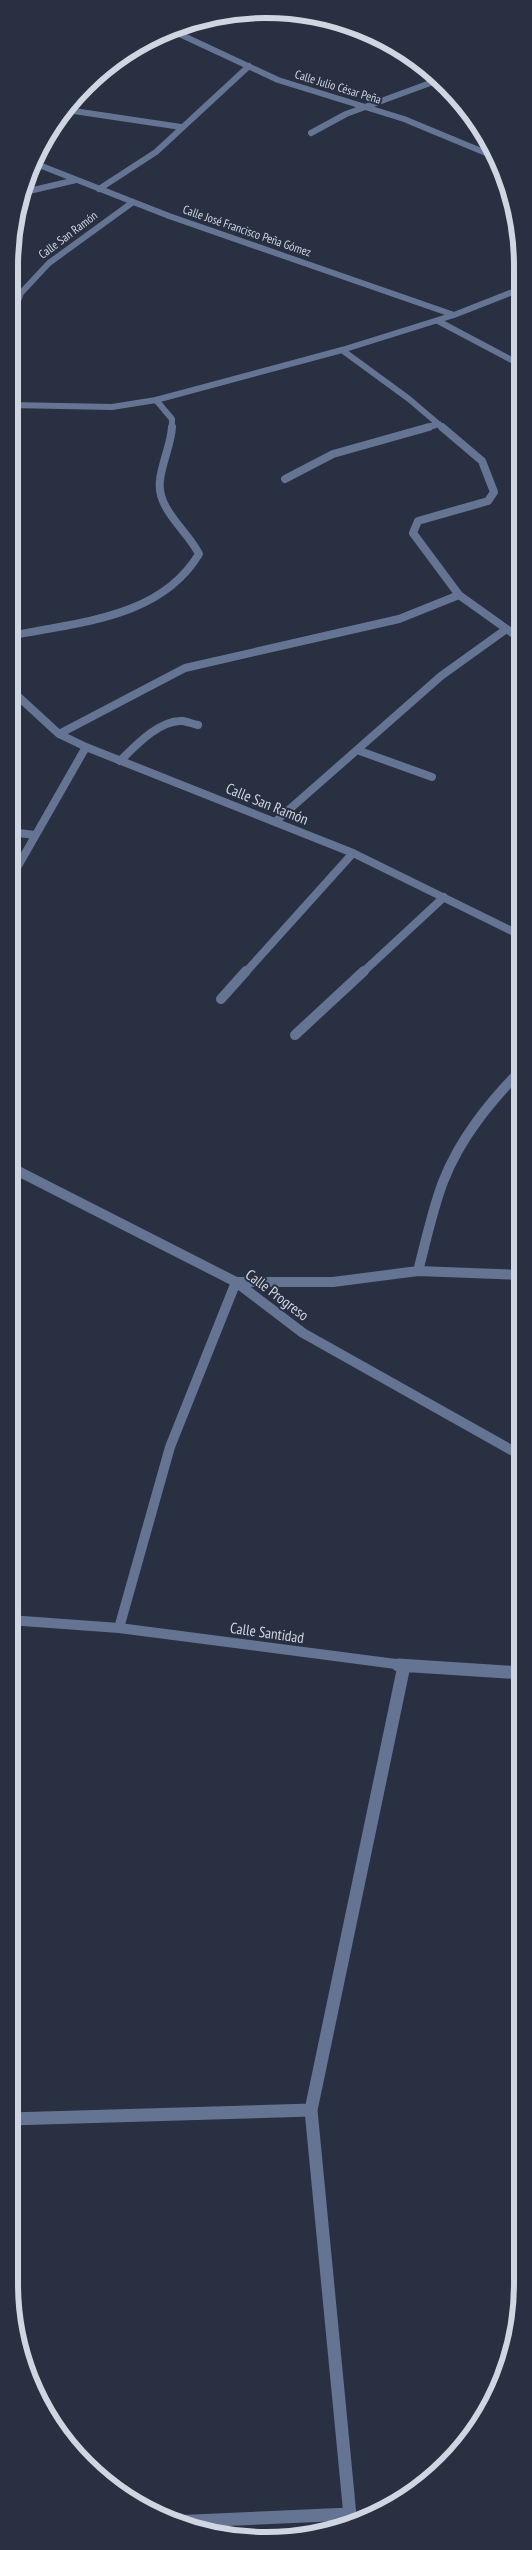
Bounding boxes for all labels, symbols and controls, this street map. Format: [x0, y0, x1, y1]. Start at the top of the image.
street label: Calle Julio César Peña [293, 66, 383, 107]
street label: Calle José Francisco Peña Gómez [181, 202, 313, 260]
street label: Calle San Ramón [35, 208, 100, 262]
street label: Calle San Ramón [223, 778, 311, 829]
street label: Calle Progreso [242, 1265, 313, 1325]
street label: Calle Santidad [229, 1618, 305, 1647]

